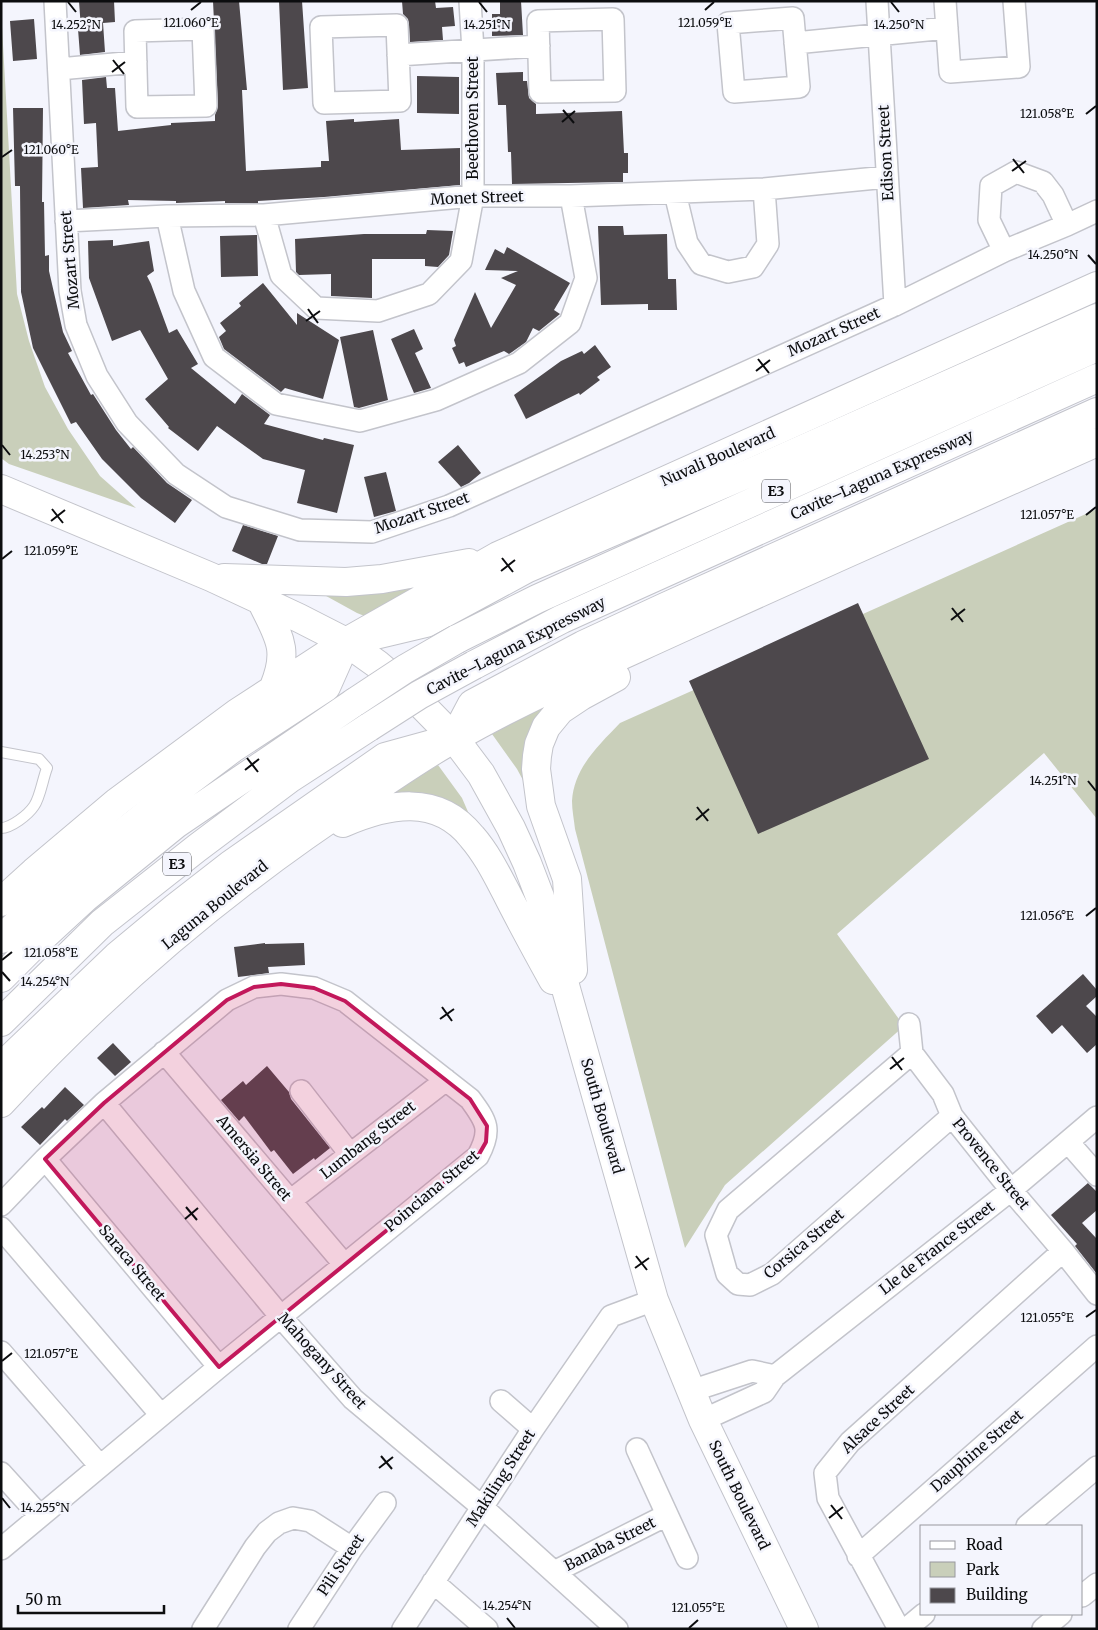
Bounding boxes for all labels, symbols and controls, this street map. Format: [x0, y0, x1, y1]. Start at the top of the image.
text: 121.060°E [163, 15, 219, 30]
text: 121.059°E [678, 15, 732, 30]
text: 14.252°N [51, 17, 101, 32]
text: 14.251°N [463, 17, 511, 32]
text: 14.250°N [874, 17, 925, 32]
street label: Beethoven Street [463, 56, 482, 180]
street label: Edison Street [873, 104, 898, 202]
text: 121.058°E [1020, 106, 1074, 121]
text: 121.060°E [23, 142, 79, 157]
street label: Monet Street [430, 186, 524, 209]
street label: Mozart Street [56, 210, 83, 310]
text: 14.250°N [1028, 247, 1079, 262]
street label: Mozart Street [785, 303, 883, 360]
street label: Nuvali Boulevard [658, 423, 778, 490]
street label: Cavite–Laguna Expressway [787, 425, 976, 524]
text: 14.253°N [20, 447, 70, 462]
road number: E3 [762, 480, 790, 502]
street label: Mozart Street [372, 487, 472, 538]
text: 121.057°E [1020, 507, 1074, 522]
text: 121.059°E [24, 543, 78, 558]
street label: Cavite–Laguna Expressway [423, 592, 609, 699]
text: 14.251°N [1029, 773, 1077, 788]
road number: E3 [163, 852, 191, 876]
street label: Laguna Boulevard [158, 856, 271, 953]
text: 121.056°E [1020, 908, 1074, 923]
text: 121.058°E [24, 945, 78, 960]
text: 14.254°N [21, 974, 70, 989]
street label: South Boulevard [577, 1056, 628, 1176]
street label: Lumbang Street [316, 1096, 419, 1183]
street label: Amersia Street [212, 1110, 296, 1205]
street label: Provence Street [949, 1114, 1034, 1214]
street label: Poinciana Street [380, 1145, 483, 1236]
street label: Lle de France Street [875, 1197, 998, 1298]
street label: Corsica Street [760, 1204, 848, 1283]
street label: Saraca Street [95, 1221, 170, 1305]
street label: Mahogany Street [274, 1308, 371, 1413]
text: 121.055°E [1020, 1310, 1074, 1325]
text: 121.057°E [24, 1346, 78, 1361]
street label: Alsace Street [836, 1380, 918, 1458]
street label: Dauphine Street [927, 1405, 1027, 1496]
street label: Makiling Street [462, 1425, 539, 1530]
street label: South Boulevard [705, 1437, 774, 1553]
text: 14.255°N [21, 1500, 70, 1515]
street label: Banaba Street [561, 1512, 659, 1575]
legend [920, 1525, 1083, 1615]
street label: Pili Street [313, 1530, 368, 1599]
text: Road [966, 1535, 1002, 1554]
text: Park [966, 1560, 1000, 1579]
scale bar [18, 1582, 164, 1614]
text: Building [966, 1585, 1028, 1604]
text: 50 m [25, 1590, 62, 1609]
text: 14.254°N [483, 1598, 532, 1613]
text: 121.055°E [671, 1600, 725, 1615]

